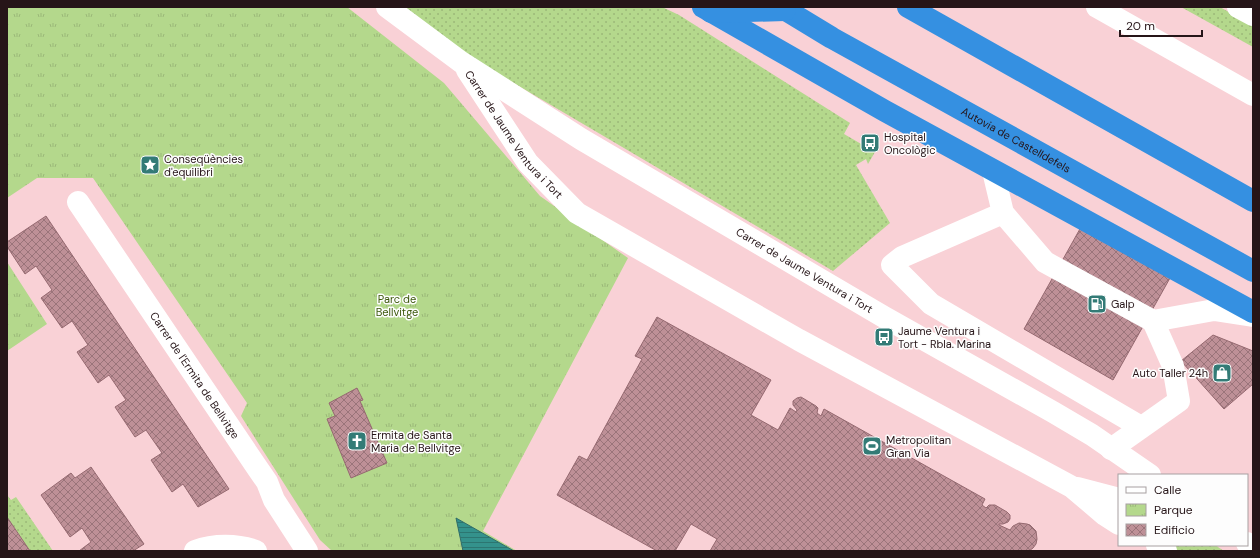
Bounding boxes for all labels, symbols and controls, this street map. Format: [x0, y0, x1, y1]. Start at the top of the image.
scale bar [1120, 12, 1202, 38]
text: 20 m [1126, 18, 1155, 34]
street label: Carrer de Jaume Ventura i Tort [462, 68, 566, 202]
street label: Autovia de Castelldefels [959, 104, 1073, 176]
place label: Hospital Oncològic [884, 130, 935, 157]
bus stop icon: Hospital Oncològic [859, 132, 881, 154]
place label: Conseqüències d'equilibri [164, 152, 243, 179]
place icon: Conseqüències d'equilibri [139, 154, 161, 176]
street label: Carrer de Jaume Ventura i Tort [733, 225, 876, 316]
park label: Parc de Bellvitge [376, 292, 418, 319]
fuel station icon: Galp [1086, 293, 1108, 315]
place label: Galp [1111, 297, 1135, 311]
street label: Carrer de l'Ermita de Bellvitge [147, 309, 243, 441]
place label: Jaume Ventura i Tort - Rbla. Marina [898, 324, 991, 351]
bus stop icon: Jaume Ventura i Tort - Rbla. Marina [873, 326, 895, 348]
shop icon: Auto Taller 24h [1211, 362, 1233, 384]
place label: Auto Taller 24h [1132, 366, 1208, 380]
place label: Ermita de Santa Maria de Bellvitge [371, 428, 461, 455]
church icon: Ermita de Santa Maria de Bellvitge [346, 430, 368, 452]
place label: Metropolitan Gran Via [886, 433, 951, 460]
sports icon: Metropolitan Gran Via [861, 435, 883, 457]
legend [1118, 474, 1248, 546]
text: Calle [1154, 482, 1181, 498]
text: Parque [1154, 502, 1193, 518]
text: Edificio [1154, 522, 1195, 538]

